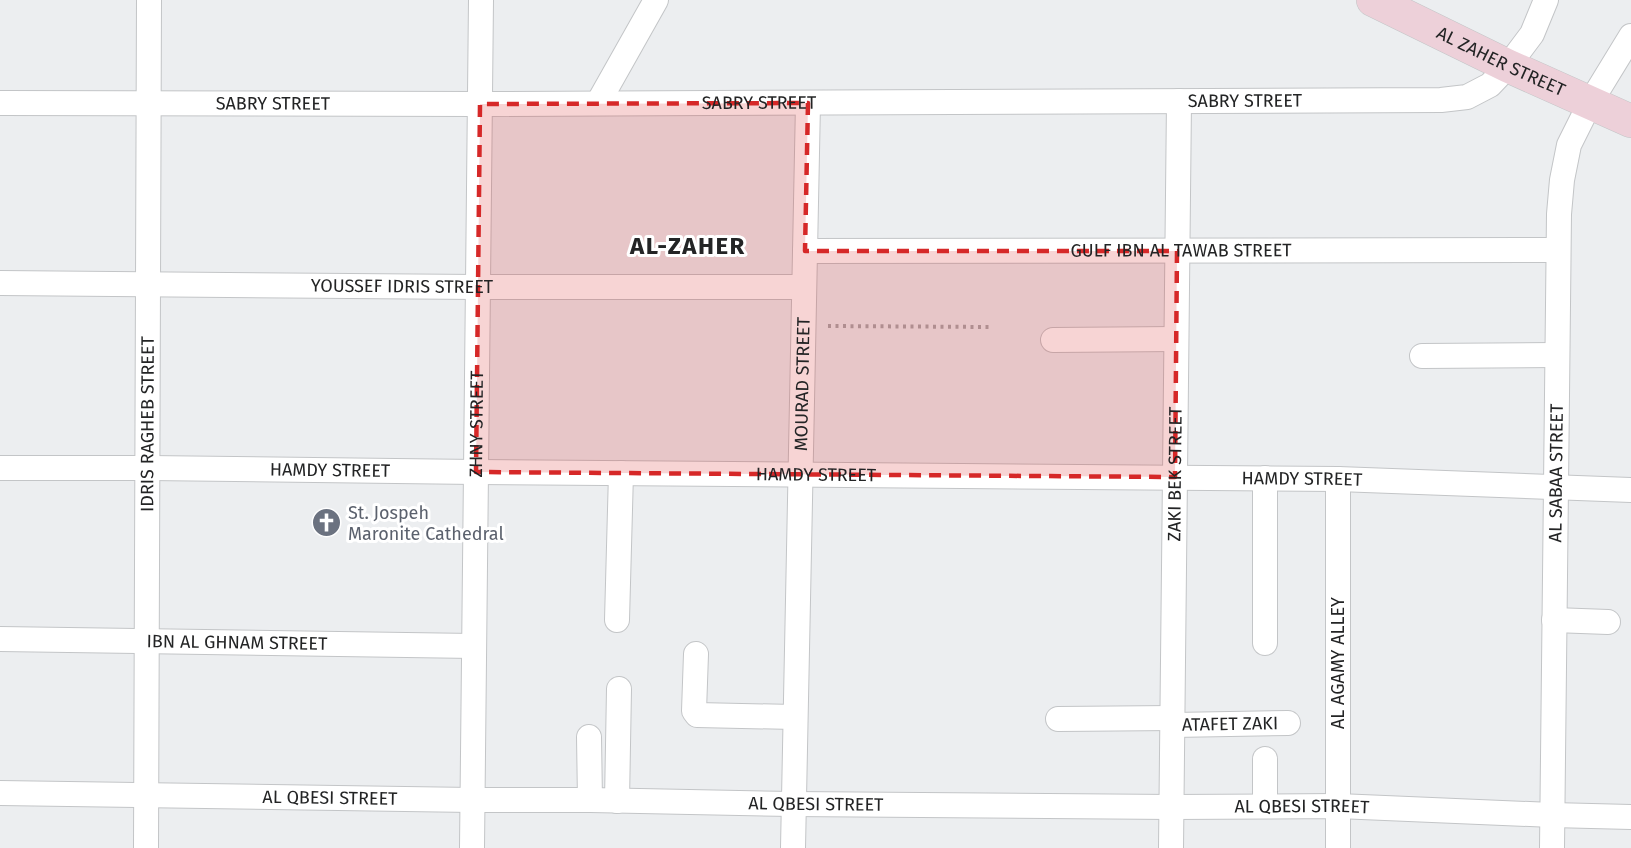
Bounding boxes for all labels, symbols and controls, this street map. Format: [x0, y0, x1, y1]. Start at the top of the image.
street label: AL ZAHER STREET [1433, 22, 1569, 101]
street label: SABRY STREET [1188, 90, 1303, 112]
street label: SABRY STREET [216, 92, 331, 115]
street label: SABRY STREET [702, 92, 817, 114]
district label: AL-ZAHER [629, 232, 746, 260]
street label: GULF IBN AL TAWAB STREET [1070, 239, 1292, 262]
street label: YOUSSEF IDRIS STREET [311, 275, 494, 298]
street label: MOURAD STREET [790, 316, 815, 451]
street label: IDRIS RAGHEB STREET [136, 335, 159, 512]
street label: ZHNY STREET [465, 370, 488, 478]
street label: AL SABAA STREET [1544, 403, 1568, 542]
street label: ZAKI BEK STREET [1163, 406, 1187, 541]
street label: HAMDY STREET [270, 458, 391, 482]
street label: HAMDY STREET [756, 463, 877, 486]
street label: HAMDY STREET [1242, 467, 1363, 491]
place label: St. Jospeh Maronite Cathedral [348, 502, 504, 545]
church icon: St. Jospeh Maronite Cathedral [311, 507, 343, 539]
street label: AL AGAMY ALLEY [1327, 597, 1349, 729]
street label: IBN AL GHNAM STREET [146, 630, 328, 655]
street label: ATAFET ZAKI [1182, 712, 1278, 736]
street label: AL QBESI STREET [262, 786, 398, 810]
street label: AL QBESI STREET [748, 792, 884, 816]
street label: AL QBESI STREET [1234, 795, 1371, 818]

